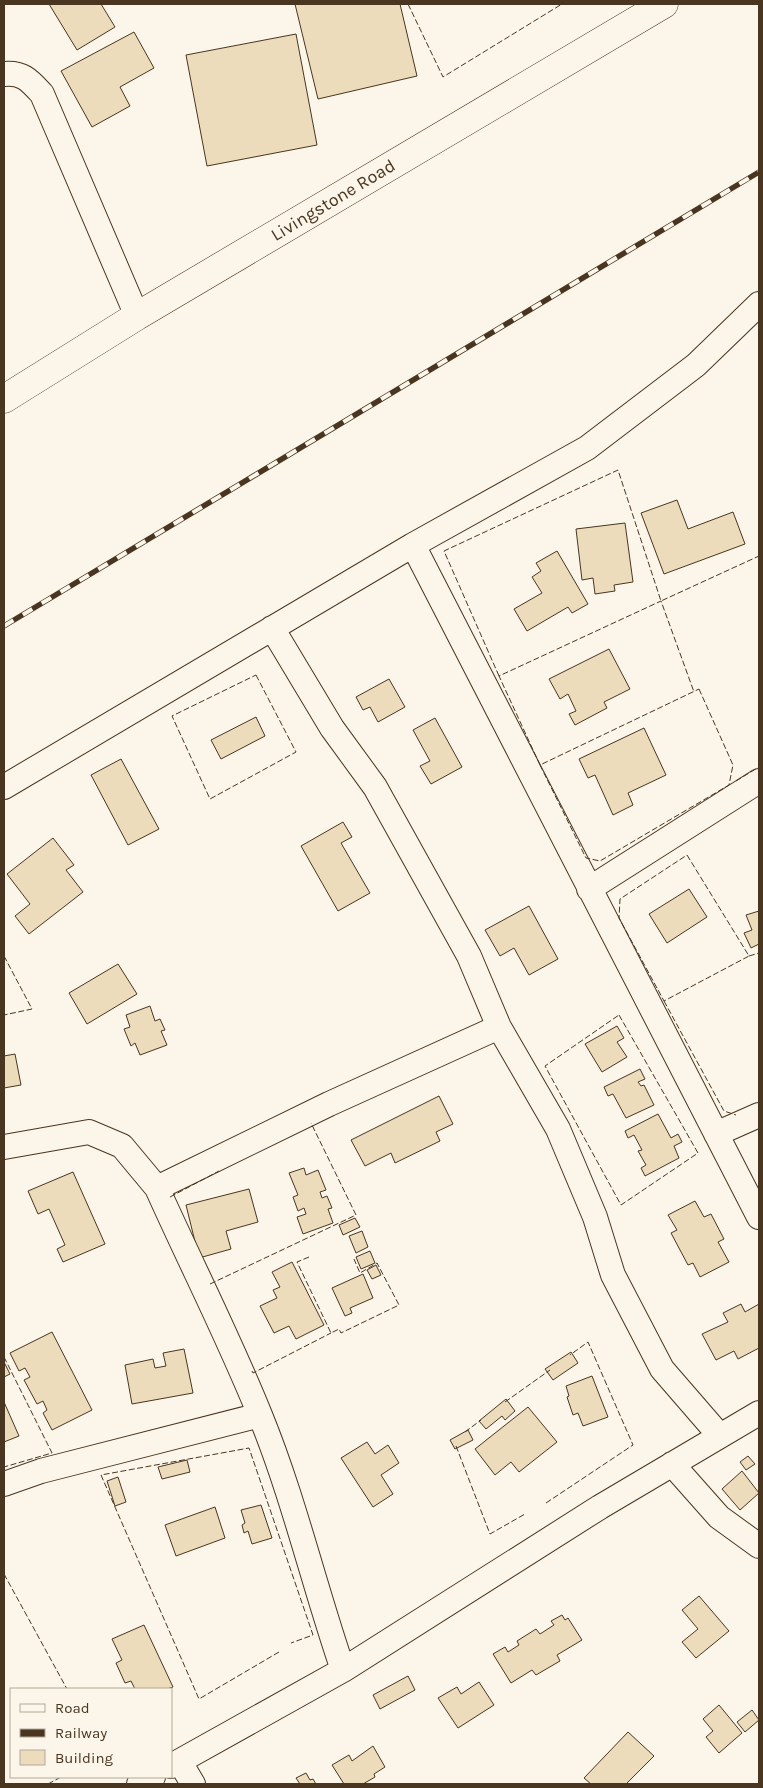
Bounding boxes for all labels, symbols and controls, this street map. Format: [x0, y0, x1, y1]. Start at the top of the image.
street label: Livingstone Road [267, 154, 399, 246]
legend [10, 1688, 172, 1778]
text: Road [55, 1699, 90, 1717]
text: Railway [55, 1724, 107, 1742]
text: Building [55, 1749, 113, 1767]

